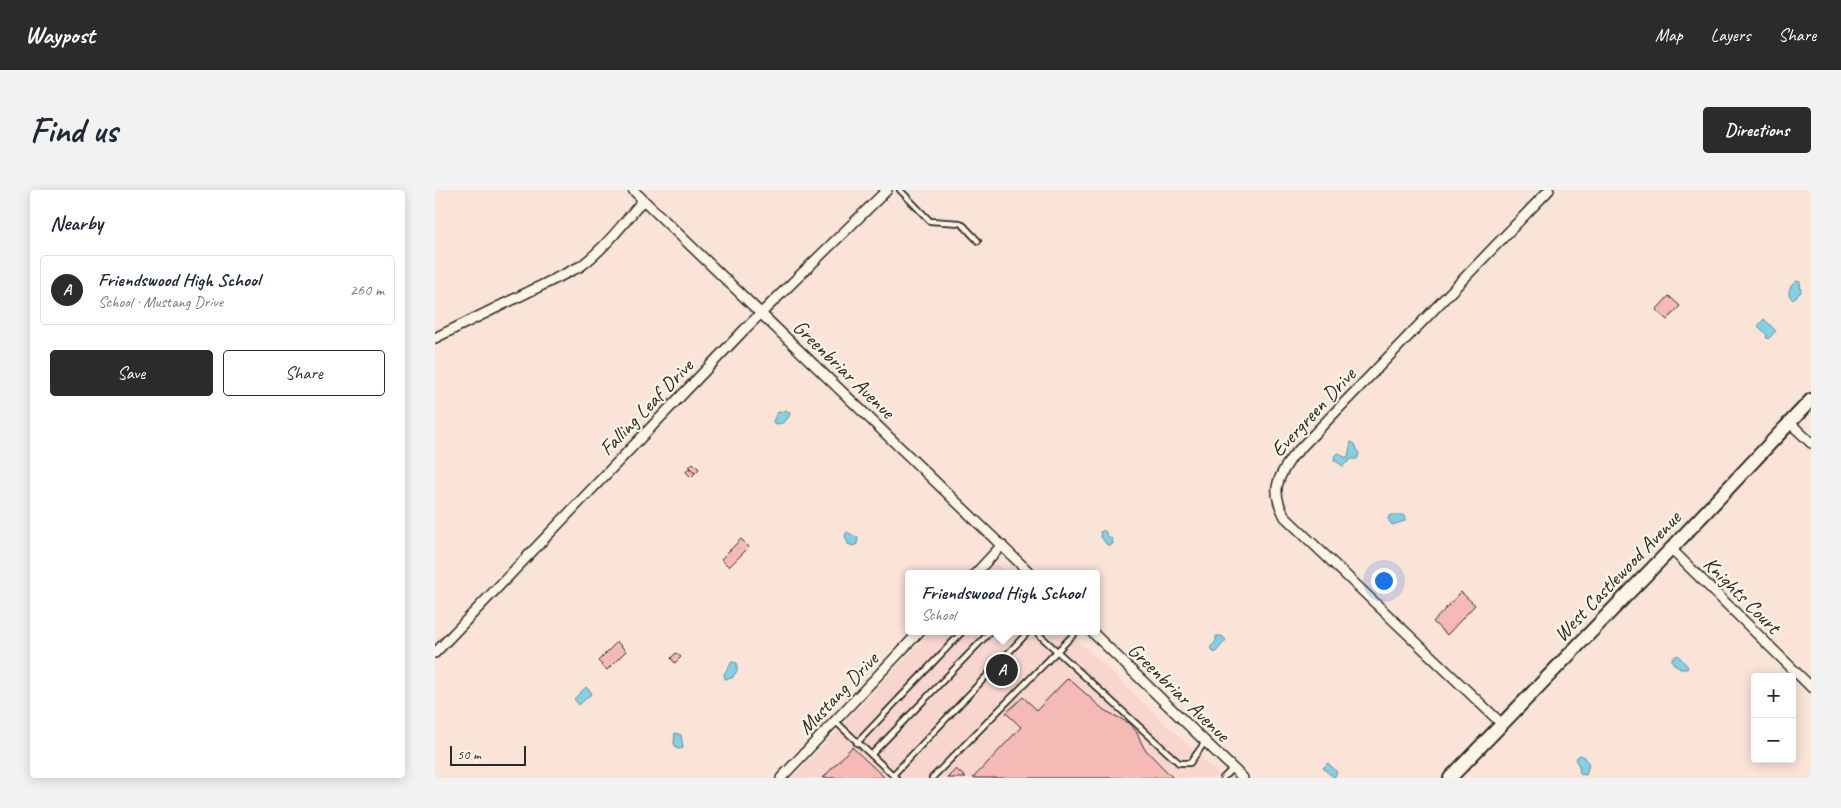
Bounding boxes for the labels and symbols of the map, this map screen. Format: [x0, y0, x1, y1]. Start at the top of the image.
street label: Greenbriar Avenue [788, 314, 902, 426]
street label: Falling Leaf Drive [593, 352, 699, 461]
street label: Evergreen Drive [1265, 361, 1362, 462]
street label: West Castlewood Avenue [1548, 504, 1687, 647]
street label: Knights Court [1698, 551, 1788, 641]
your location [1371, 568, 1397, 594]
street label: Greenbriar Avenue [1123, 637, 1237, 749]
street label: Mustang Drive [792, 645, 885, 740]
pin: A [986, 651, 1018, 689]
scale bar [450, 743, 526, 766]

